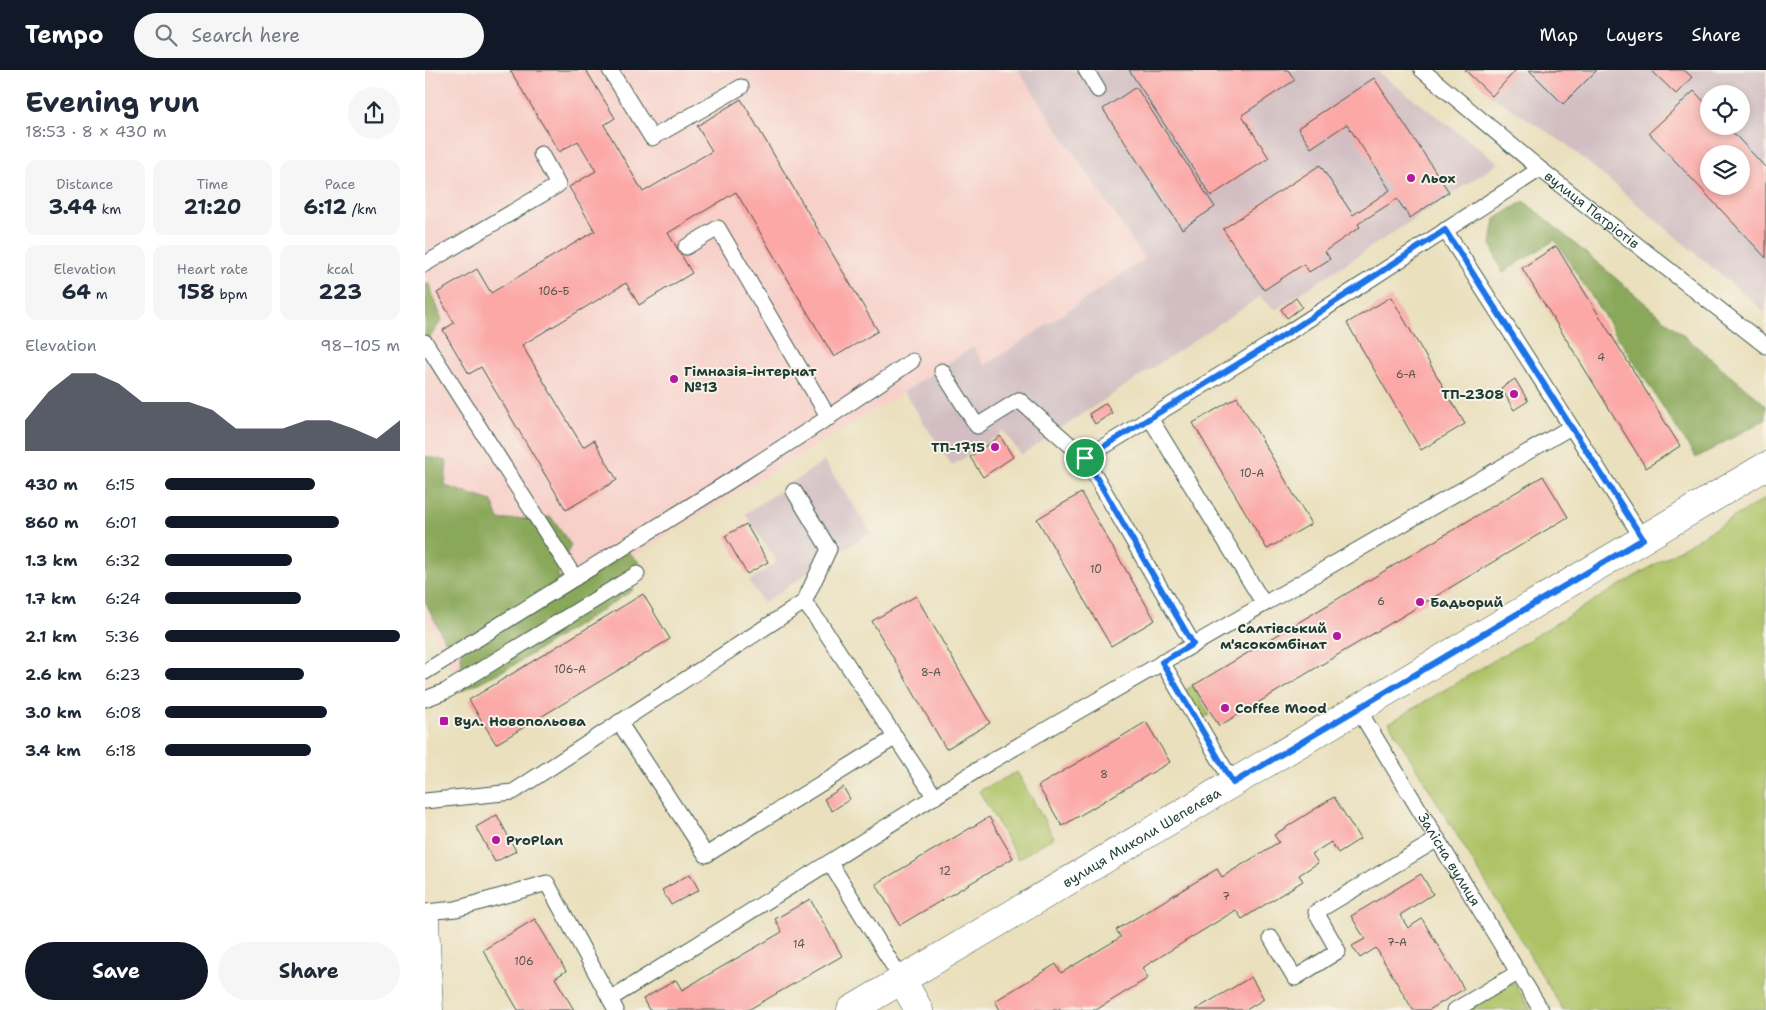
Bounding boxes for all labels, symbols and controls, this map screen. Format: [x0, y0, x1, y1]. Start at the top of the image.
search box [134, 13, 484, 58]
text: Tempo [25, 19, 104, 51]
icon: search [152, 21, 180, 49]
text: Search here [192, 23, 300, 48]
text: Map [1540, 23, 1578, 47]
text: Layers [1606, 23, 1663, 47]
text: Share [1691, 23, 1741, 47]
text: Evening run [25, 83, 200, 121]
map controls [1700, 85, 1750, 195]
button: locate [1700, 85, 1750, 135]
button: share [348, 87, 400, 139]
text: 18:53 · 8 × 430 m [25, 121, 166, 142]
button: layers [1700, 145, 1750, 195]
street label: вулиця Патріотів [1541, 167, 1643, 252]
place label: Льох [1421, 169, 1455, 187]
marker: Льох [1405, 172, 1417, 184]
text: Distance [56, 175, 114, 193]
text: Time [196, 175, 229, 193]
text: Pace [325, 175, 356, 193]
text: 3.44 [48, 193, 97, 221]
text: 21:20 [184, 193, 241, 221]
text: 6:12 [304, 193, 347, 221]
text: km [97, 200, 121, 218]
text: /km [347, 200, 377, 218]
text: Elevation [53, 260, 116, 278]
text: Heart rate [177, 260, 248, 278]
text: kcal [327, 260, 354, 278]
text: 64 [62, 278, 91, 306]
text: 158 [177, 278, 215, 306]
text: 223 [318, 278, 362, 306]
house number: 106-Б [539, 284, 569, 299]
text: m [91, 285, 108, 303]
text: bpm [215, 285, 248, 303]
text: Elevation [25, 335, 97, 356]
text: 98–105 m [320, 335, 400, 356]
house number: 4 [1597, 350, 1605, 365]
place label: Гімназія-інтернат №13 [684, 362, 817, 396]
house number: 6-А [1396, 367, 1416, 382]
marker: Гімназія-інтернат №13 [668, 373, 680, 385]
place label: ТП-2308 [1441, 385, 1504, 403]
marker: ТП-2308 [1508, 388, 1520, 400]
pin [1064, 437, 1106, 479]
place label: ТП-1715 [931, 438, 985, 456]
marker: ТП-1715 [989, 441, 1001, 453]
icon: arrive [1071, 444, 1099, 472]
house number: 10-А [1240, 466, 1264, 481]
text: 430 m [25, 474, 78, 495]
text: 6:15 [105, 474, 135, 495]
text: 860 m [25, 512, 79, 533]
text: 6:01 [105, 512, 137, 533]
text: 1.3 km [25, 550, 78, 571]
text: 6:32 [105, 550, 141, 571]
house number: 10 [1090, 562, 1102, 577]
text: 1.7 km [25, 588, 76, 609]
text: 6:24 [105, 588, 141, 609]
place label: Бадьорий [1430, 593, 1503, 611]
house number: 6 [1377, 594, 1385, 609]
marker: Бадьорий [1414, 596, 1426, 608]
place label: Салтівський м'ясокомбінат [1220, 619, 1328, 653]
text: 2.1 km [25, 626, 77, 647]
text: 5:36 [105, 626, 140, 647]
marker: Салтівський м'ясокомбінат [1331, 630, 1343, 642]
house number: 106-А [554, 662, 586, 677]
text: 2.6 km [25, 664, 82, 685]
text: 6:23 [105, 664, 141, 685]
house number: 8-А [921, 665, 941, 680]
place label: Coffee Mood [1235, 699, 1327, 717]
text: 3.0 km [25, 702, 81, 723]
text: 6:08 [105, 702, 142, 723]
marker: Coffee Mood [1219, 702, 1231, 714]
place label: Вул. Новопольова [454, 712, 586, 730]
marker: Вул. Новопольова [438, 715, 450, 727]
text: 3.4 km [25, 740, 81, 761]
text: 6:18 [105, 740, 137, 761]
house number: 8 [1100, 767, 1108, 782]
street label: вулиця Миколи Шепелєва [1059, 783, 1224, 891]
street label: Залісна вулиця [1414, 809, 1485, 909]
place label: ProPlan [506, 831, 563, 849]
marker: ProPlan [490, 834, 502, 846]
house number: 12 [939, 864, 951, 879]
house number: 7 [1222, 889, 1230, 904]
house number: 7-А [1387, 935, 1407, 950]
house number: 14 [793, 937, 805, 952]
button: Save [25, 942, 208, 1000]
button: Share [218, 942, 400, 1000]
house number: 106 [514, 954, 534, 969]

